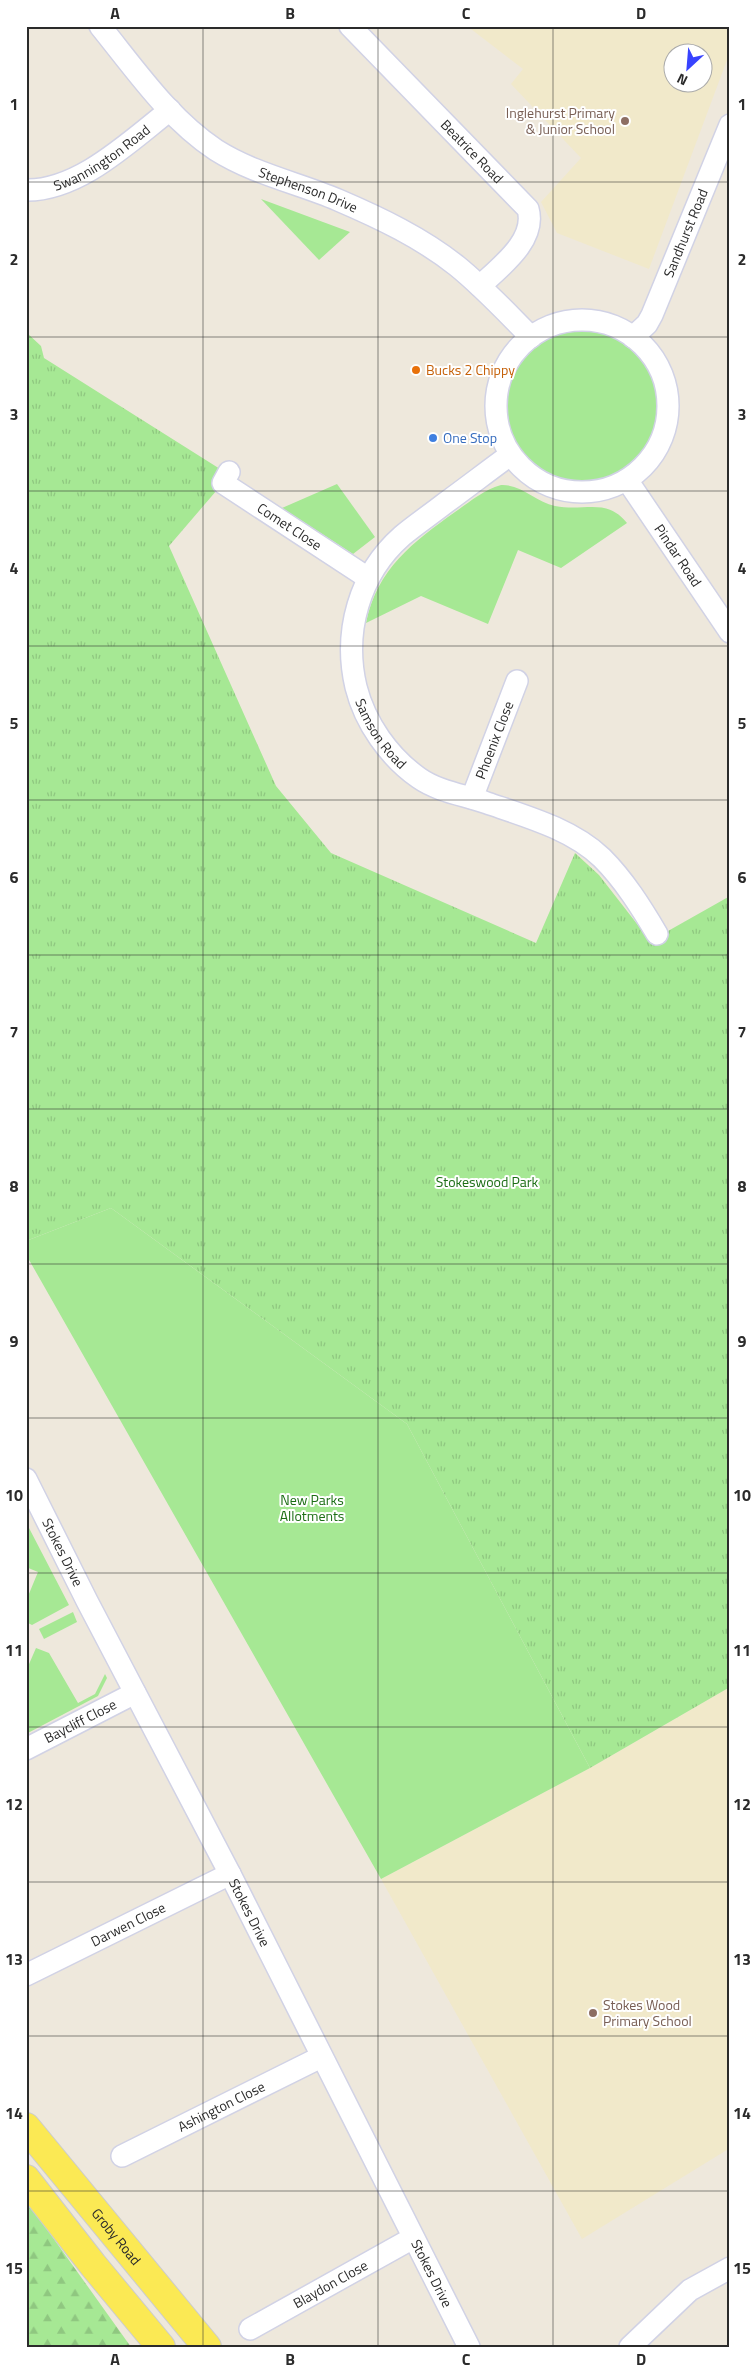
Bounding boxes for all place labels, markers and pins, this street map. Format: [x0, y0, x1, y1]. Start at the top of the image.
place label: Inglehurst Primary & Junior School [506, 102, 615, 139]
marker: Inglehurst Primary & Junior School [619, 115, 631, 127]
place label: Bucks 2 Chippy [426, 359, 515, 380]
marker: Bucks 2 Chippy [410, 364, 422, 376]
place label: One Stop [443, 427, 497, 448]
marker: One Stop [427, 432, 439, 444]
place label: Stokes Wood Primary School [603, 1994, 692, 2031]
marker: Stokes Wood Primary School [587, 2007, 599, 2019]

